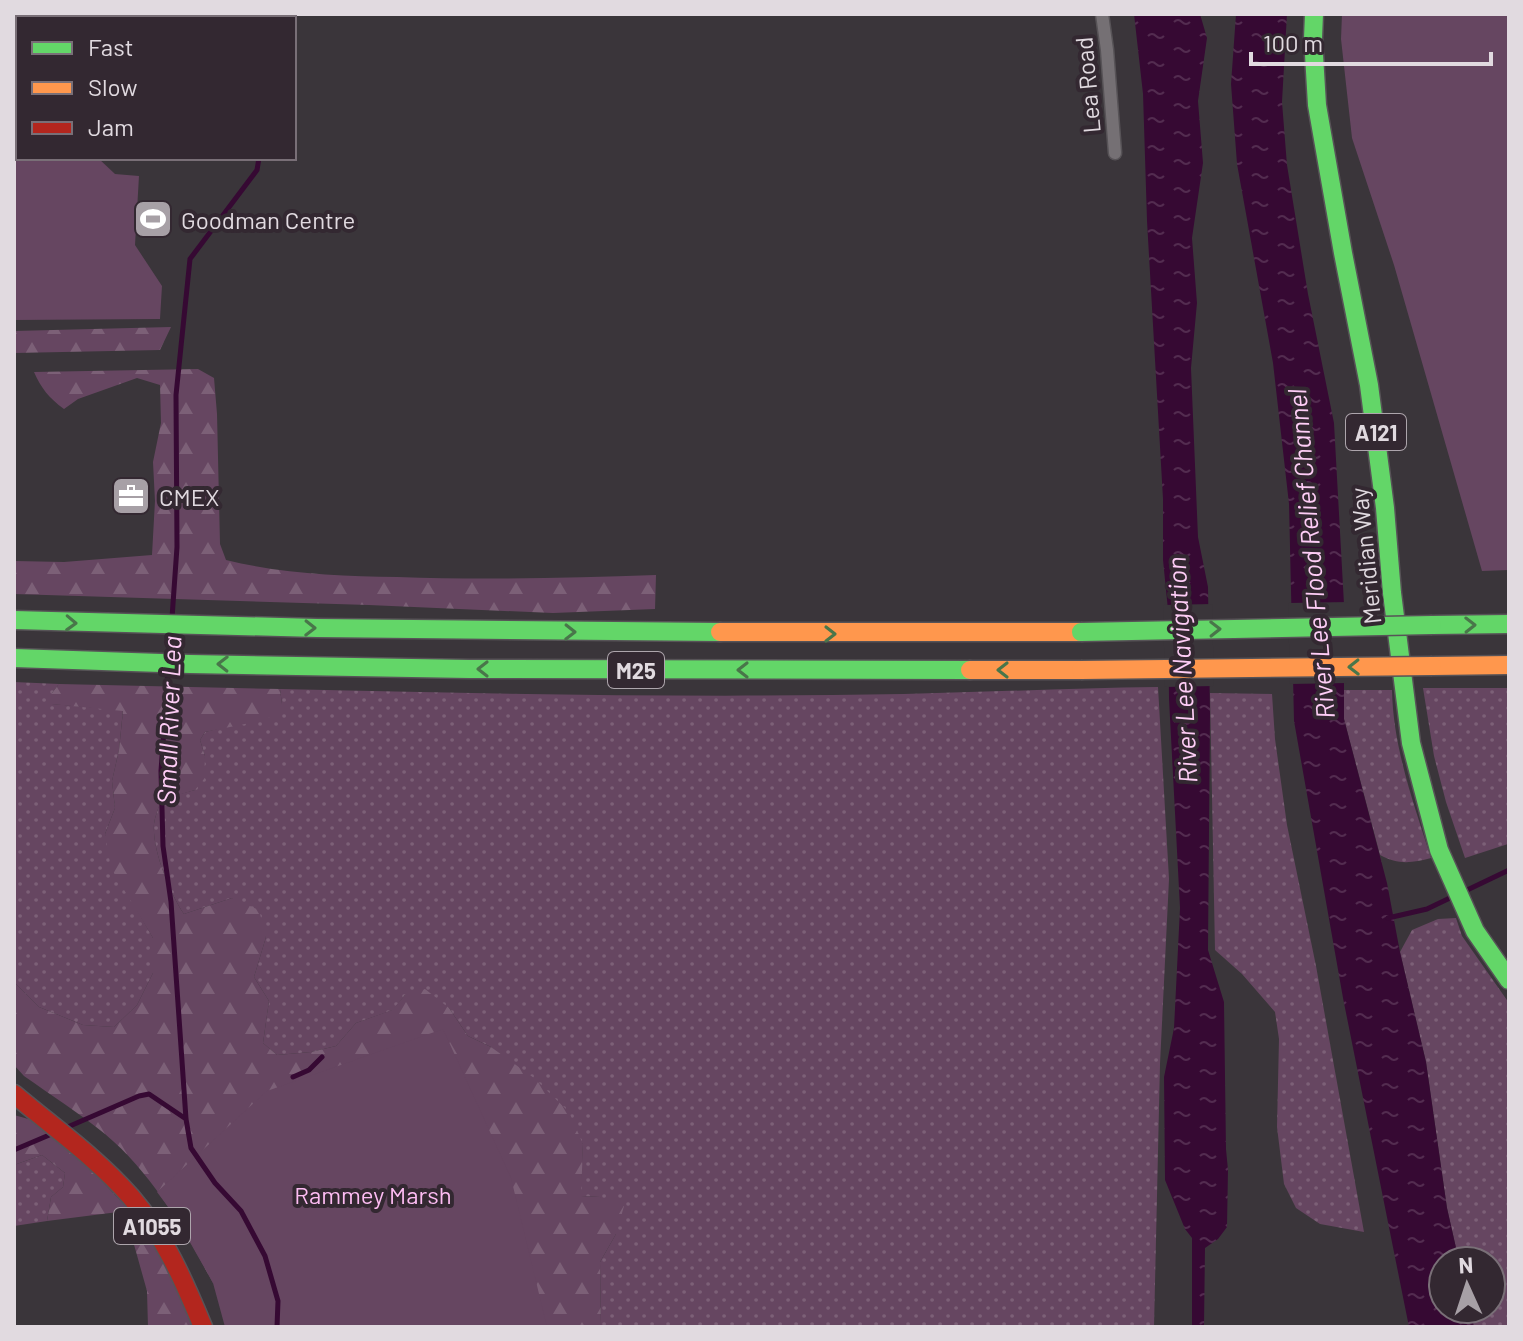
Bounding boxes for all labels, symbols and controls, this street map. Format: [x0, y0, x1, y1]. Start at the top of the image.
legend [16, 16, 296, 160]
scale bar [1251, 16, 1491, 66]
text: 100 m [1263, 28, 1323, 57]
text: Fast [88, 32, 133, 61]
street label: Lea Road [1068, 36, 1106, 134]
text: Slow [88, 72, 137, 101]
text: Jam [88, 112, 134, 141]
sports icon: Goodman Centre [132, 198, 174, 240]
place label: Goodman Centre [181, 205, 355, 234]
water label: River Lee Flood Relief Channel [1280, 388, 1340, 720]
road number: A121 [1346, 414, 1406, 450]
office icon: CMEX [110, 475, 152, 517]
place label: CMEX [159, 482, 219, 511]
street label: Meridian Way [1343, 486, 1387, 626]
water label: River Lee Navigation [1160, 556, 1202, 784]
one-way arrow [65, 614, 78, 631]
one-way arrow [1464, 616, 1477, 634]
one-way arrow [304, 619, 317, 637]
one-way arrow [1209, 621, 1222, 638]
one-way arrow [564, 624, 577, 641]
one-way arrow [824, 625, 837, 643]
water label: Small River Lea [150, 635, 186, 805]
road number: M25 [608, 652, 664, 688]
one-way arrow [216, 656, 229, 673]
one-way arrow [1347, 658, 1360, 676]
one-way arrow [476, 660, 489, 678]
one-way arrow [736, 661, 749, 679]
one-way arrow [996, 661, 1009, 679]
park label: Rammey Marsh [294, 1180, 452, 1209]
road number: A1055 [114, 1208, 190, 1244]
north arrow [1427, 1245, 1507, 1325]
text: N [1458, 1251, 1474, 1277]

